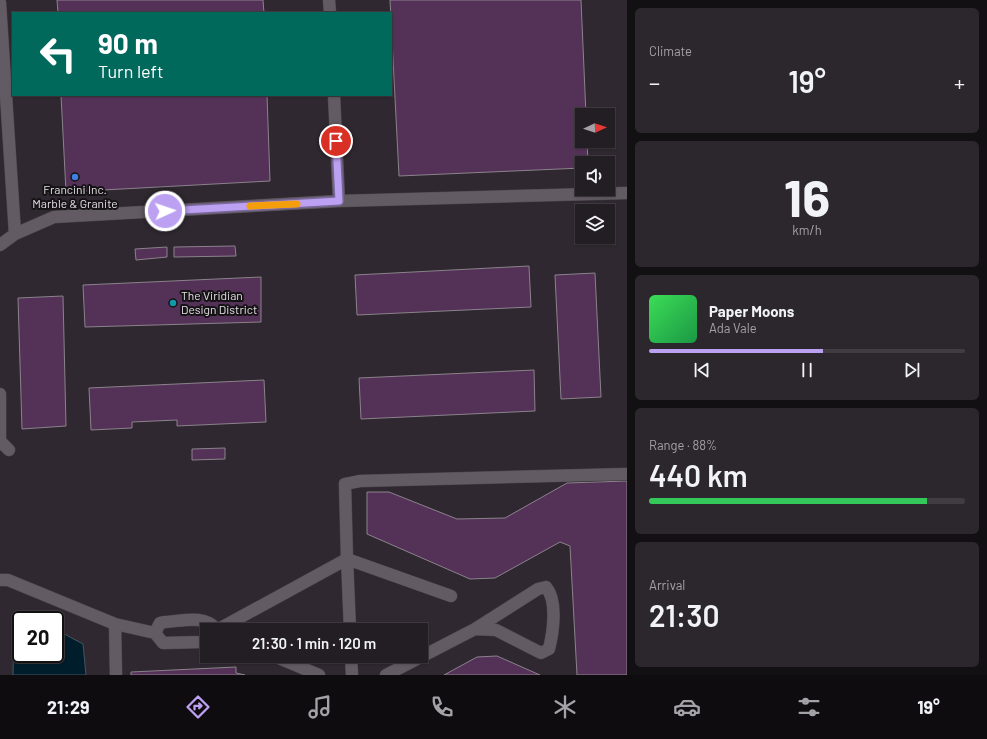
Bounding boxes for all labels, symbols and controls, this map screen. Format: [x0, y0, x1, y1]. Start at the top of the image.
text: 90 m [98, 26, 158, 60]
icon: left [32, 28, 84, 80]
text: Climate [649, 43, 692, 59]
text: Turn left [98, 60, 164, 82]
text: 19° [788, 63, 826, 99]
text: − [649, 69, 660, 95]
text: + [954, 69, 965, 95]
north arrow [575, 108, 615, 148]
map controls [575, 108, 615, 244]
pin [319, 124, 353, 158]
icon: arrive [325, 130, 347, 152]
button: sound [575, 156, 615, 196]
text: 16 [784, 165, 830, 227]
marker: Francini Inc. Marble & Granite [70, 172, 80, 182]
place label: Francini Inc. Marble & Granite [32, 182, 118, 210]
position arrow [144, 190, 186, 232]
button: layers [575, 204, 615, 244]
text: km/h [792, 222, 822, 238]
place label: The Viridian Design District [181, 288, 257, 316]
marker: The Viridian Design District [168, 298, 178, 308]
text: Paper Moons [709, 302, 794, 320]
text: Ada Vale [709, 320, 757, 336]
icon: previous [691, 359, 713, 381]
icon: pause [796, 359, 818, 381]
icon: next [901, 359, 923, 381]
text: Range · 88% [649, 437, 717, 453]
text: 440 km [649, 457, 748, 493]
text: Arrival [649, 577, 685, 593]
text: 21:30 [649, 597, 719, 633]
speed limit sign: 20 [12, 611, 64, 663]
text: 21:30 · 1 min · 120 m [252, 634, 376, 652]
icon: directions [184, 693, 212, 721]
icon: music [306, 693, 334, 721]
icon: phone [428, 693, 456, 721]
icon: climate [551, 693, 579, 721]
icon: car [673, 693, 701, 721]
icon: filters [795, 693, 823, 721]
text: 21:29 [47, 696, 90, 718]
text: 19° [917, 696, 940, 718]

